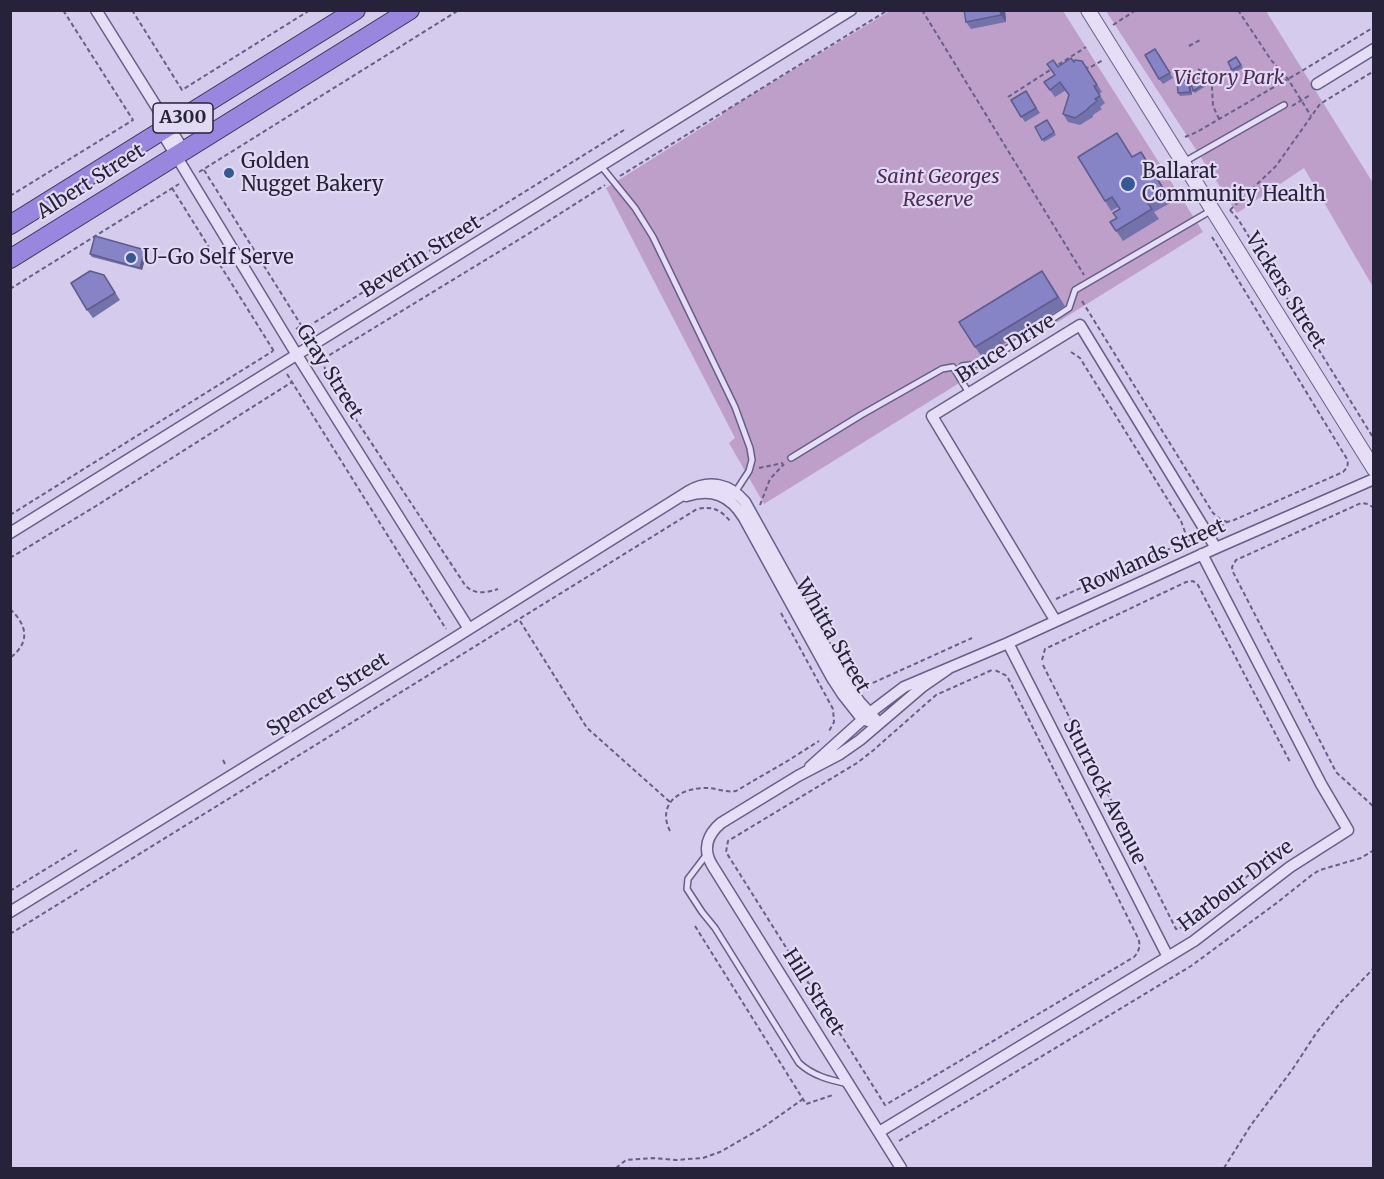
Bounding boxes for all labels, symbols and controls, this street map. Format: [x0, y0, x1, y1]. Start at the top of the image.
park label: Victory Park [1174, 66, 1284, 90]
road number: A300 [153, 103, 213, 133]
street label: Albert Street [33, 139, 149, 225]
place label: Golden Nugget Bakery [241, 150, 384, 197]
place label: Ballarat Community Health [1142, 160, 1326, 207]
park label: Saint Georges Reserve [876, 165, 1000, 212]
marker: Golden Nugget Bakery [222, 166, 236, 180]
marker: Ballarat Community Health [1119, 175, 1137, 193]
street label: Beverin Street [357, 211, 485, 303]
street label: Vickers Street [1240, 228, 1330, 354]
place label: U-Go Self Serve [143, 246, 294, 270]
marker: U-Go Self Serve [124, 251, 138, 265]
street label: Bruce Drive [952, 309, 1060, 389]
street label: Gray Street [291, 320, 367, 424]
street label: Rowlands Street [1077, 514, 1229, 600]
street label: Whitta Street [790, 574, 874, 698]
street label: Spencer Street [263, 648, 393, 742]
street label: Sturrock Avenue [1057, 716, 1151, 868]
street label: Harbour Drive [1174, 835, 1298, 937]
street label: Hill Street [777, 945, 849, 1039]

